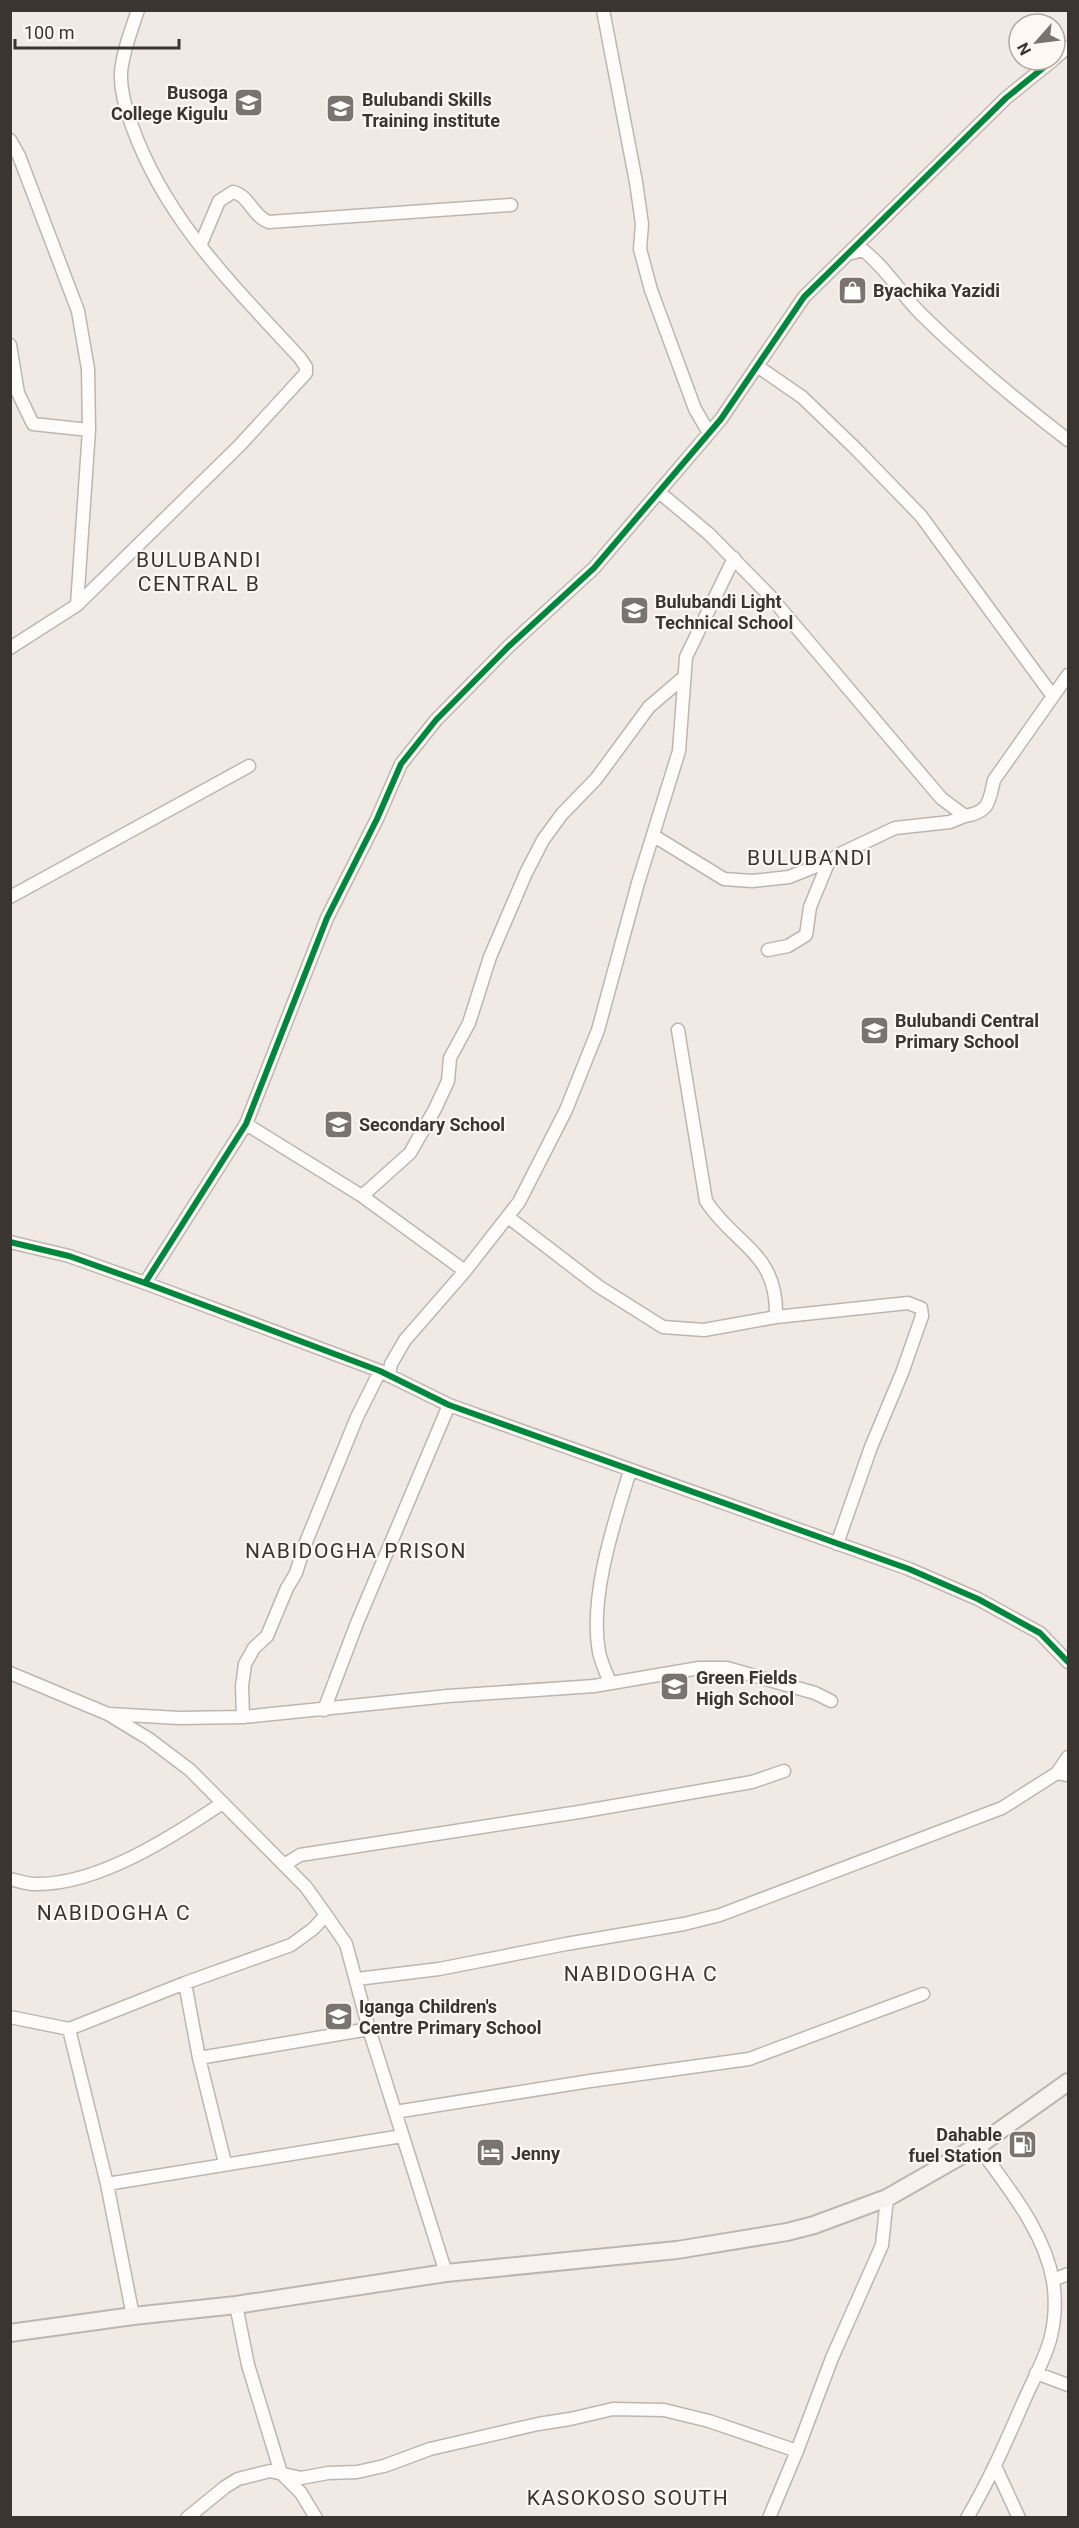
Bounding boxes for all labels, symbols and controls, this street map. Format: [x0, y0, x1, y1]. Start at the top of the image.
scale bar [15, 12, 178, 50]
north arrow [1007, 12, 1067, 72]
text: 100 m [24, 22, 75, 43]
text: N [1013, 39, 1035, 58]
place label: Busoga College Kigulu [111, 82, 228, 124]
school or university icon: Busoga College Kigulu [233, 86, 265, 118]
place label: Bulubandi Skills Training institute [362, 89, 500, 131]
school or university icon: Bulubandi Skills Training institute [325, 93, 357, 125]
shop icon: Byachika Yazidi [836, 274, 868, 306]
place label: Byachika Yazidi [873, 280, 1000, 301]
district label: BULUBANDI CENTRAL B [136, 548, 262, 596]
place label: Bulubandi Light Technical School [655, 591, 793, 633]
school or university icon: Bulubandi Light Technical School [618, 595, 650, 627]
district label: BULUBANDI [747, 846, 873, 870]
place label: Bulubandi Central Primary School [895, 1010, 1039, 1052]
school or university icon: Bulubandi Central Primary School [858, 1014, 890, 1046]
school or university icon: Secondary School [322, 1108, 354, 1140]
place label: Secondary School [359, 1114, 505, 1135]
district label: NABIDOGHA PRISON [245, 1539, 467, 1563]
place label: Green Fields High School [696, 1667, 797, 1709]
school or university icon: Green Fields High School [659, 1671, 691, 1703]
district label: NABIDOGHA C [37, 1901, 191, 1925]
district label: NABIDOGHA C [564, 1962, 718, 1986]
place label: Iganga Children's Centre Primary School [359, 1996, 541, 2038]
school or university icon: Iganga Children's Centre Primary School [322, 2000, 354, 2032]
place label: Dahable fuel Station [909, 2124, 1002, 2166]
fuel station icon: Dahable fuel Station [1007, 2128, 1039, 2160]
hotel icon: Jenny [474, 2137, 506, 2169]
place label: Jenny [511, 2143, 561, 2164]
district label: KASOKOSO SOUTH [527, 2486, 729, 2510]

